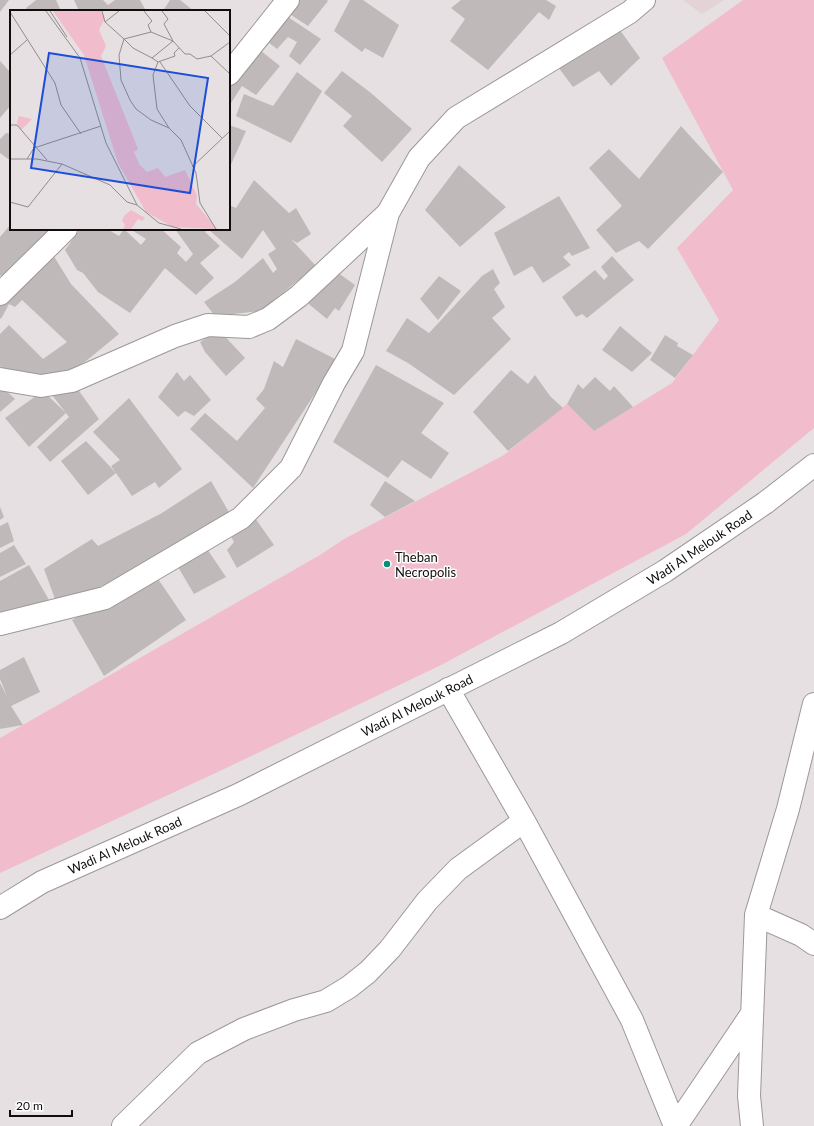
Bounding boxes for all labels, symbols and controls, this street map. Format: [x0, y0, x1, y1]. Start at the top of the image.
inset map [10, 10, 230, 230]
street label: Wadi Al Melouk Road [644, 506, 755, 588]
place label: Theban Necropolis [395, 549, 456, 580]
marker: Theban Necropolis [382, 559, 392, 569]
street label: Wadi Al Melouk Road [358, 671, 475, 740]
street label: Wadi Al Melouk Road [65, 813, 184, 877]
scale bar [10, 1092, 72, 1118]
text: 20 m [16, 1098, 43, 1113]

